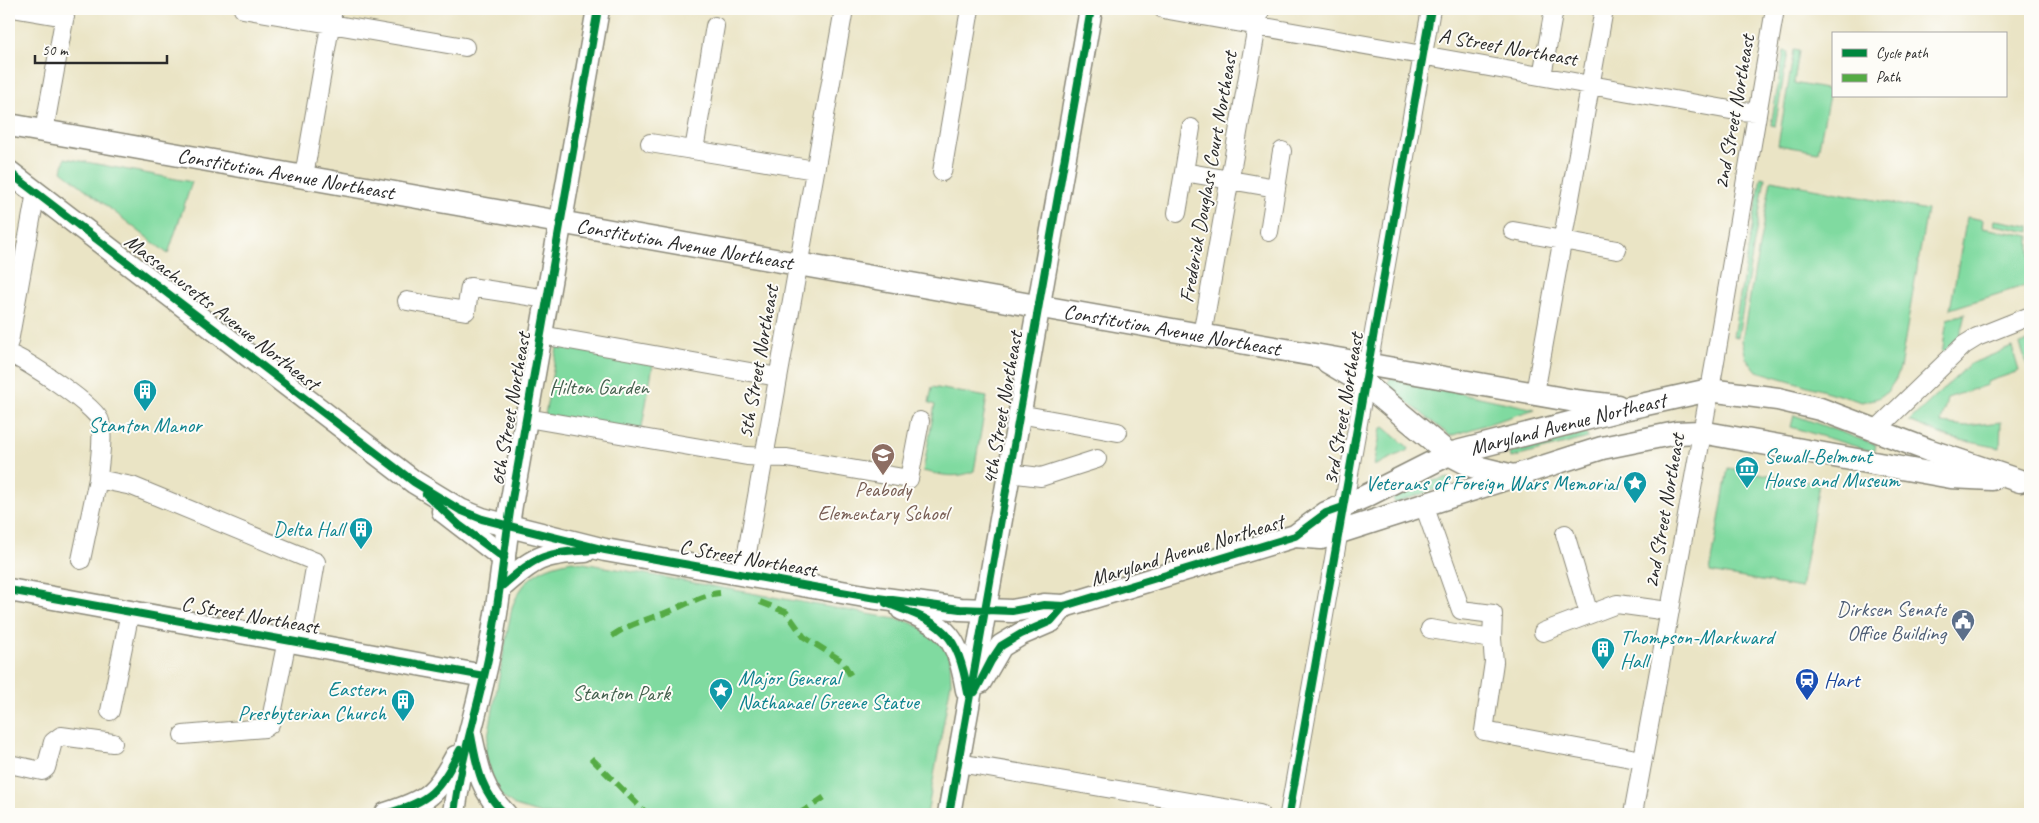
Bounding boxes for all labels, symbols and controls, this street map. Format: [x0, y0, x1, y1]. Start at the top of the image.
street label: A Street Northeast [1437, 22, 1581, 72]
street label: 2nd Street Northeast [1708, 31, 1761, 191]
scale bar [35, 32, 168, 64]
legend [1832, 32, 2006, 98]
text: 50 m [42, 41, 69, 60]
text: Cycle path [1876, 44, 1928, 63]
street label: Frederick Douglass Court Northeast [1173, 47, 1243, 305]
text: Path [1876, 68, 1902, 87]
street label: Constitution Avenue Northeast [176, 142, 398, 206]
street label: Constitution Avenue Northeast [574, 212, 797, 276]
street label: Massachusetts Avenue Northeast [120, 228, 327, 398]
street label: 5th Street Northeast [732, 281, 785, 440]
street label: Constitution Avenue Northeast [1062, 298, 1284, 362]
street label: 4th Street Northeast [976, 327, 1029, 486]
street label: 6th Street Northeast [484, 328, 537, 487]
street label: 3rd Street Northeast [1317, 329, 1370, 487]
park label: Hilton Garden [549, 374, 650, 400]
building icon: Stanton Manor [132, 378, 158, 412]
street label: Maryland Avenue Northeast [1467, 386, 1671, 461]
place label: Stanton Manor [88, 412, 203, 438]
street label: 2nd Street Northeast [1638, 430, 1691, 590]
school or university icon: Peabody Elementary School [870, 442, 896, 476]
place label: Sewall-Belmont House and Museum [1764, 443, 1901, 493]
museum icon: Sewall-Belmont House and Museum [1734, 455, 1760, 489]
place label: Veterans of Foreign Wars Memorial [1365, 470, 1621, 496]
place icon: Veterans of Foreign Wars Memorial [1622, 470, 1648, 504]
place label: Peabody Elementary School [817, 476, 952, 526]
street label: Maryland Avenue Northeast [1087, 507, 1290, 592]
place label: Delta Hall [273, 516, 347, 542]
building icon: Delta Hall [348, 516, 374, 550]
street label: C Street Northeast [677, 533, 821, 583]
street label: C Street Northeast [179, 590, 323, 640]
place label: Dirksen Senate Office Building [1836, 596, 1948, 646]
public building icon: Dirksen Senate Office Building [1950, 608, 1976, 642]
place label: Thompson-Markward Hall [1620, 624, 1777, 674]
building icon: Thompson-Markward Hall [1590, 636, 1616, 670]
place label: Major General Nathanael Greene Statue [738, 665, 921, 715]
station icon: Hart [1794, 667, 1820, 701]
place label: Hart [1824, 667, 1862, 693]
place label: Eastern Presbyterian Church [238, 676, 387, 726]
place icon: Major General Nathanael Greene Statue [708, 677, 734, 711]
park label: Stanton Park [572, 680, 671, 706]
building icon: Eastern Presbyterian Church [390, 688, 416, 722]

